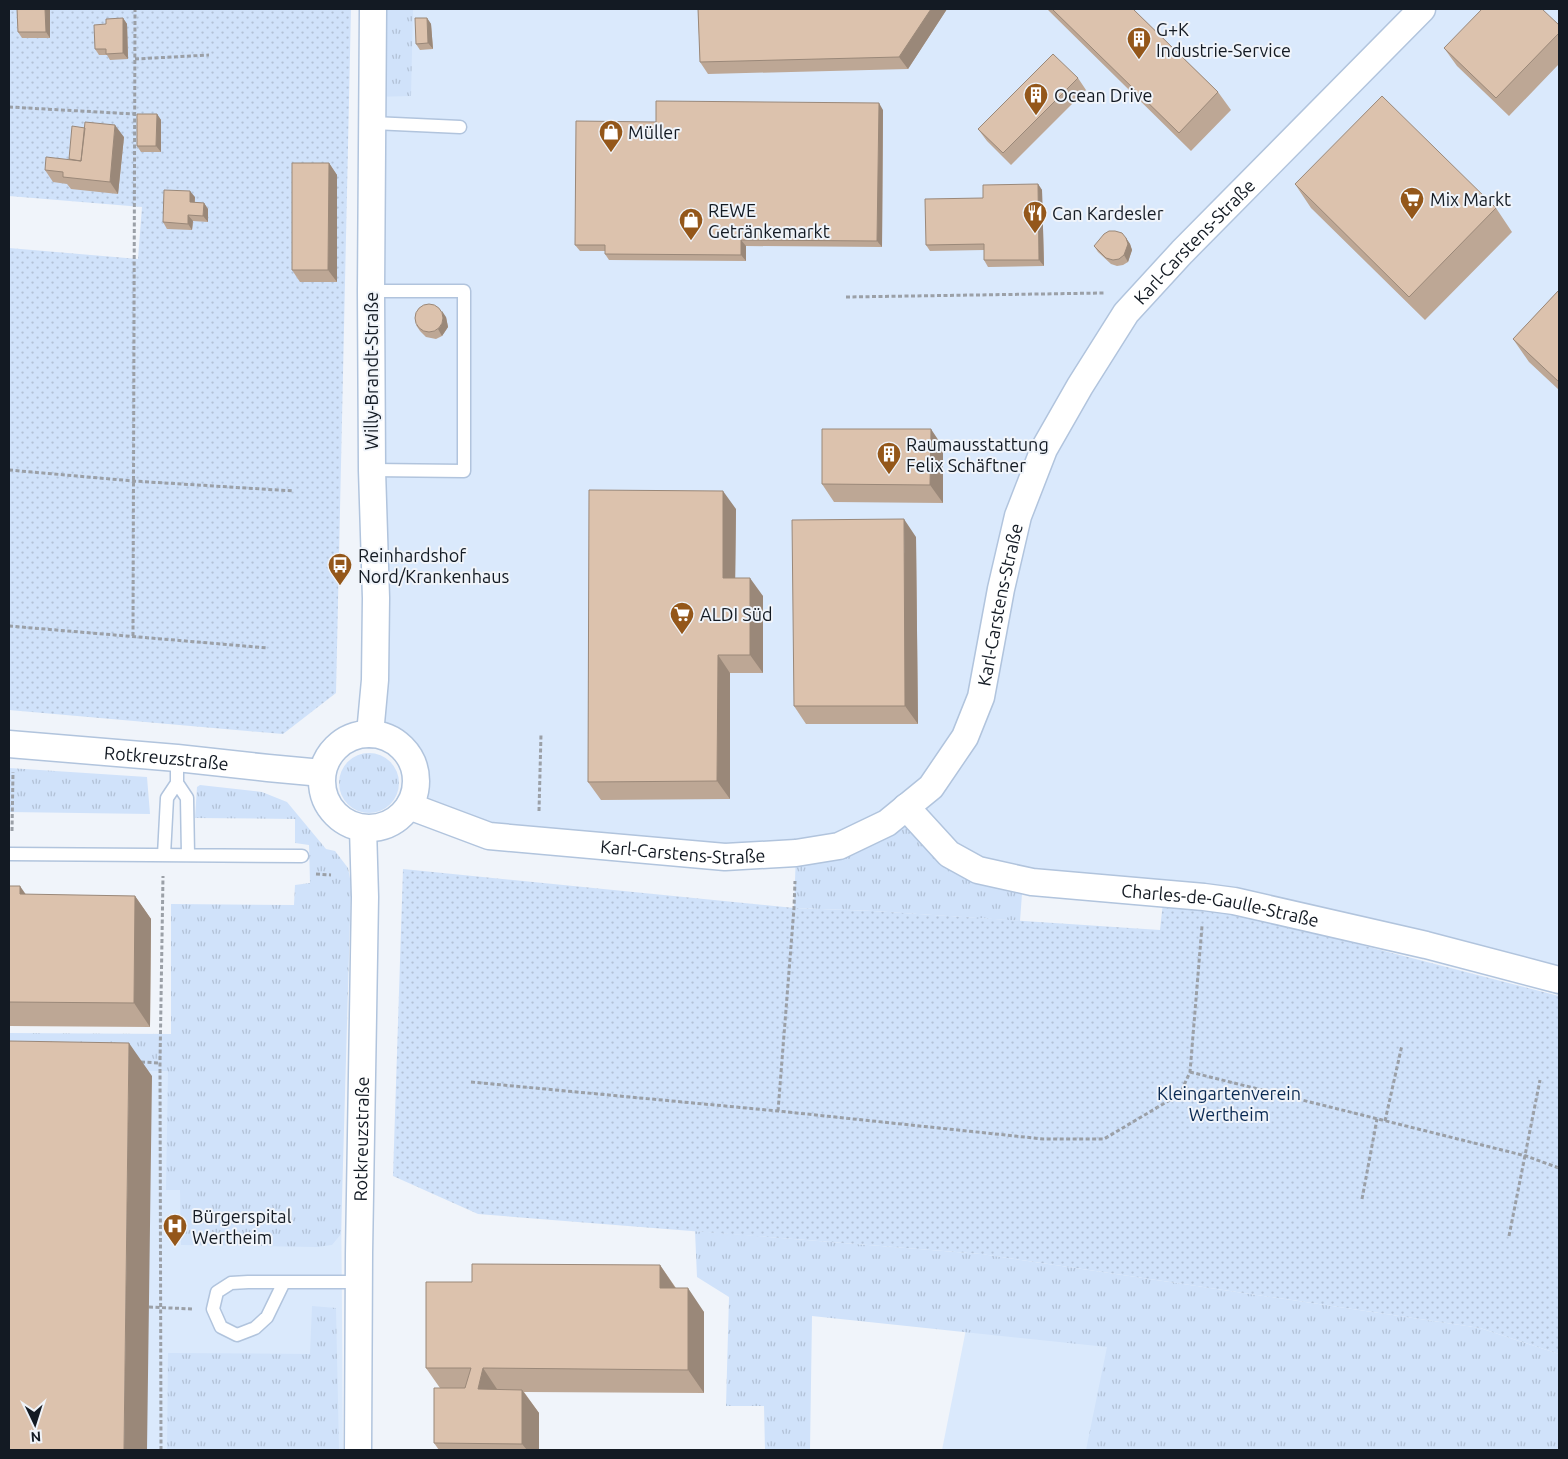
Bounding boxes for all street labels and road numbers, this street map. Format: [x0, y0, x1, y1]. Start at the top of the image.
street label: Karl-Carstens-Straße [1129, 175, 1259, 308]
street label: Willy-Brandt-Straße [361, 292, 381, 450]
street label: Karl-Carstens-Straße [973, 521, 1026, 688]
street label: Rotkreuzstraße [103, 742, 230, 774]
street label: Karl-Carstens-Straße [599, 836, 766, 867]
street label: Charles-de-Gaulle-Straße [1121, 880, 1321, 930]
street label: Rotkreuzstraße [350, 1076, 372, 1202]

